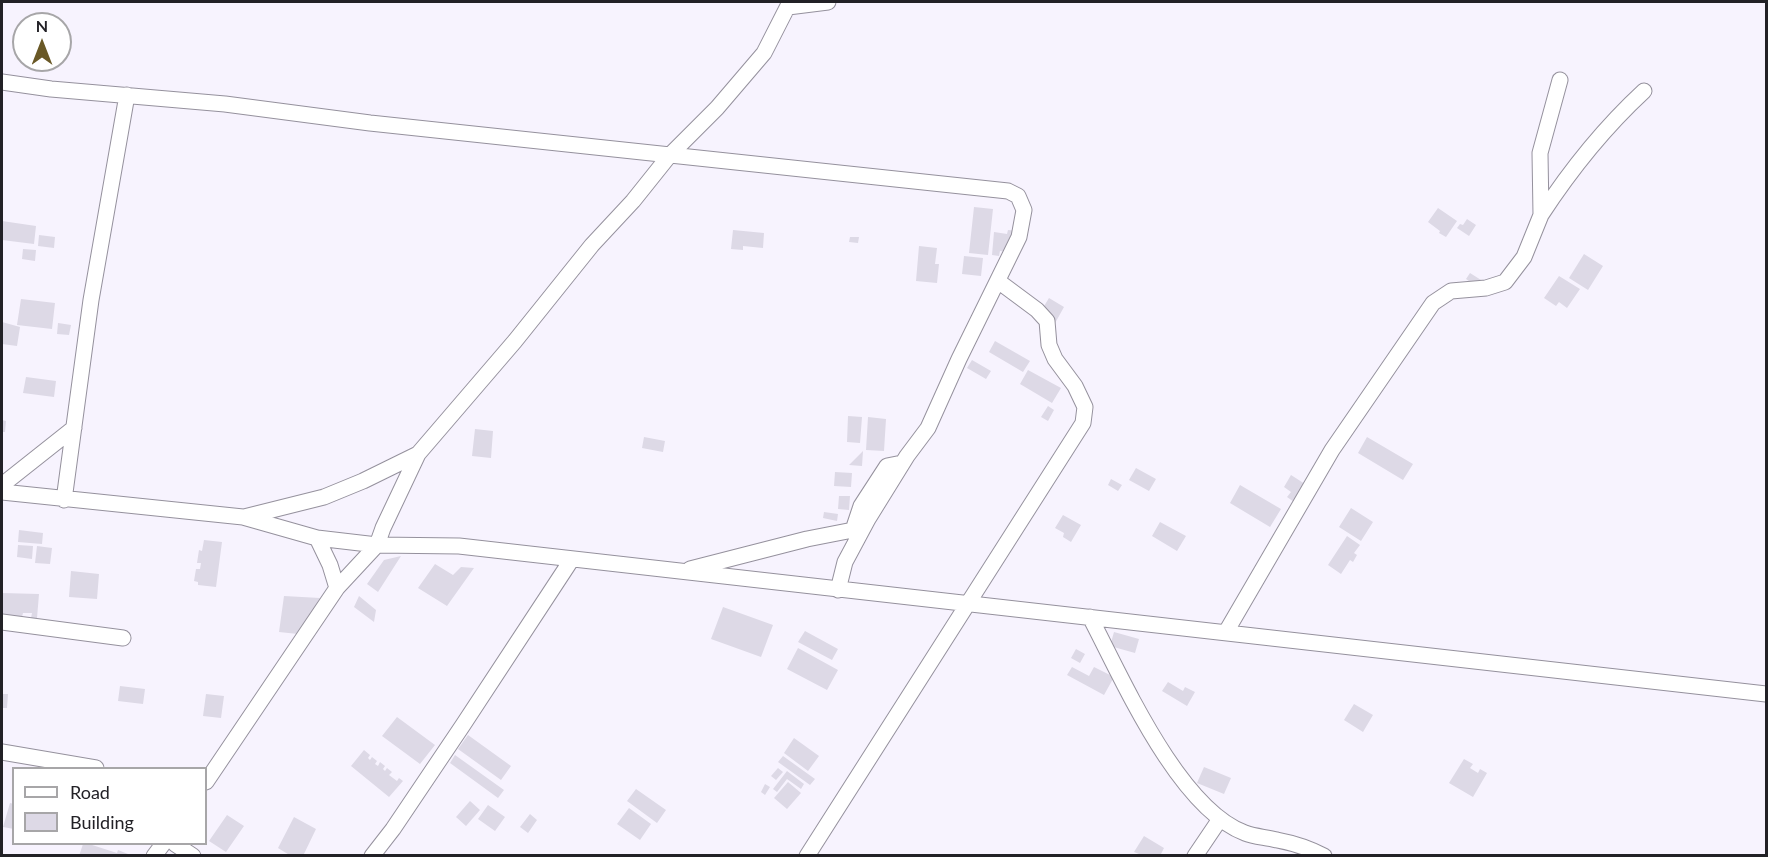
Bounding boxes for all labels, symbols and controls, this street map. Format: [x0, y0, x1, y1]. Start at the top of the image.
north arrow [12, 12, 72, 72]
text: N [36, 16, 48, 35]
legend [12, 767, 207, 845]
text: Road [70, 781, 110, 803]
text: Building [70, 811, 134, 833]

